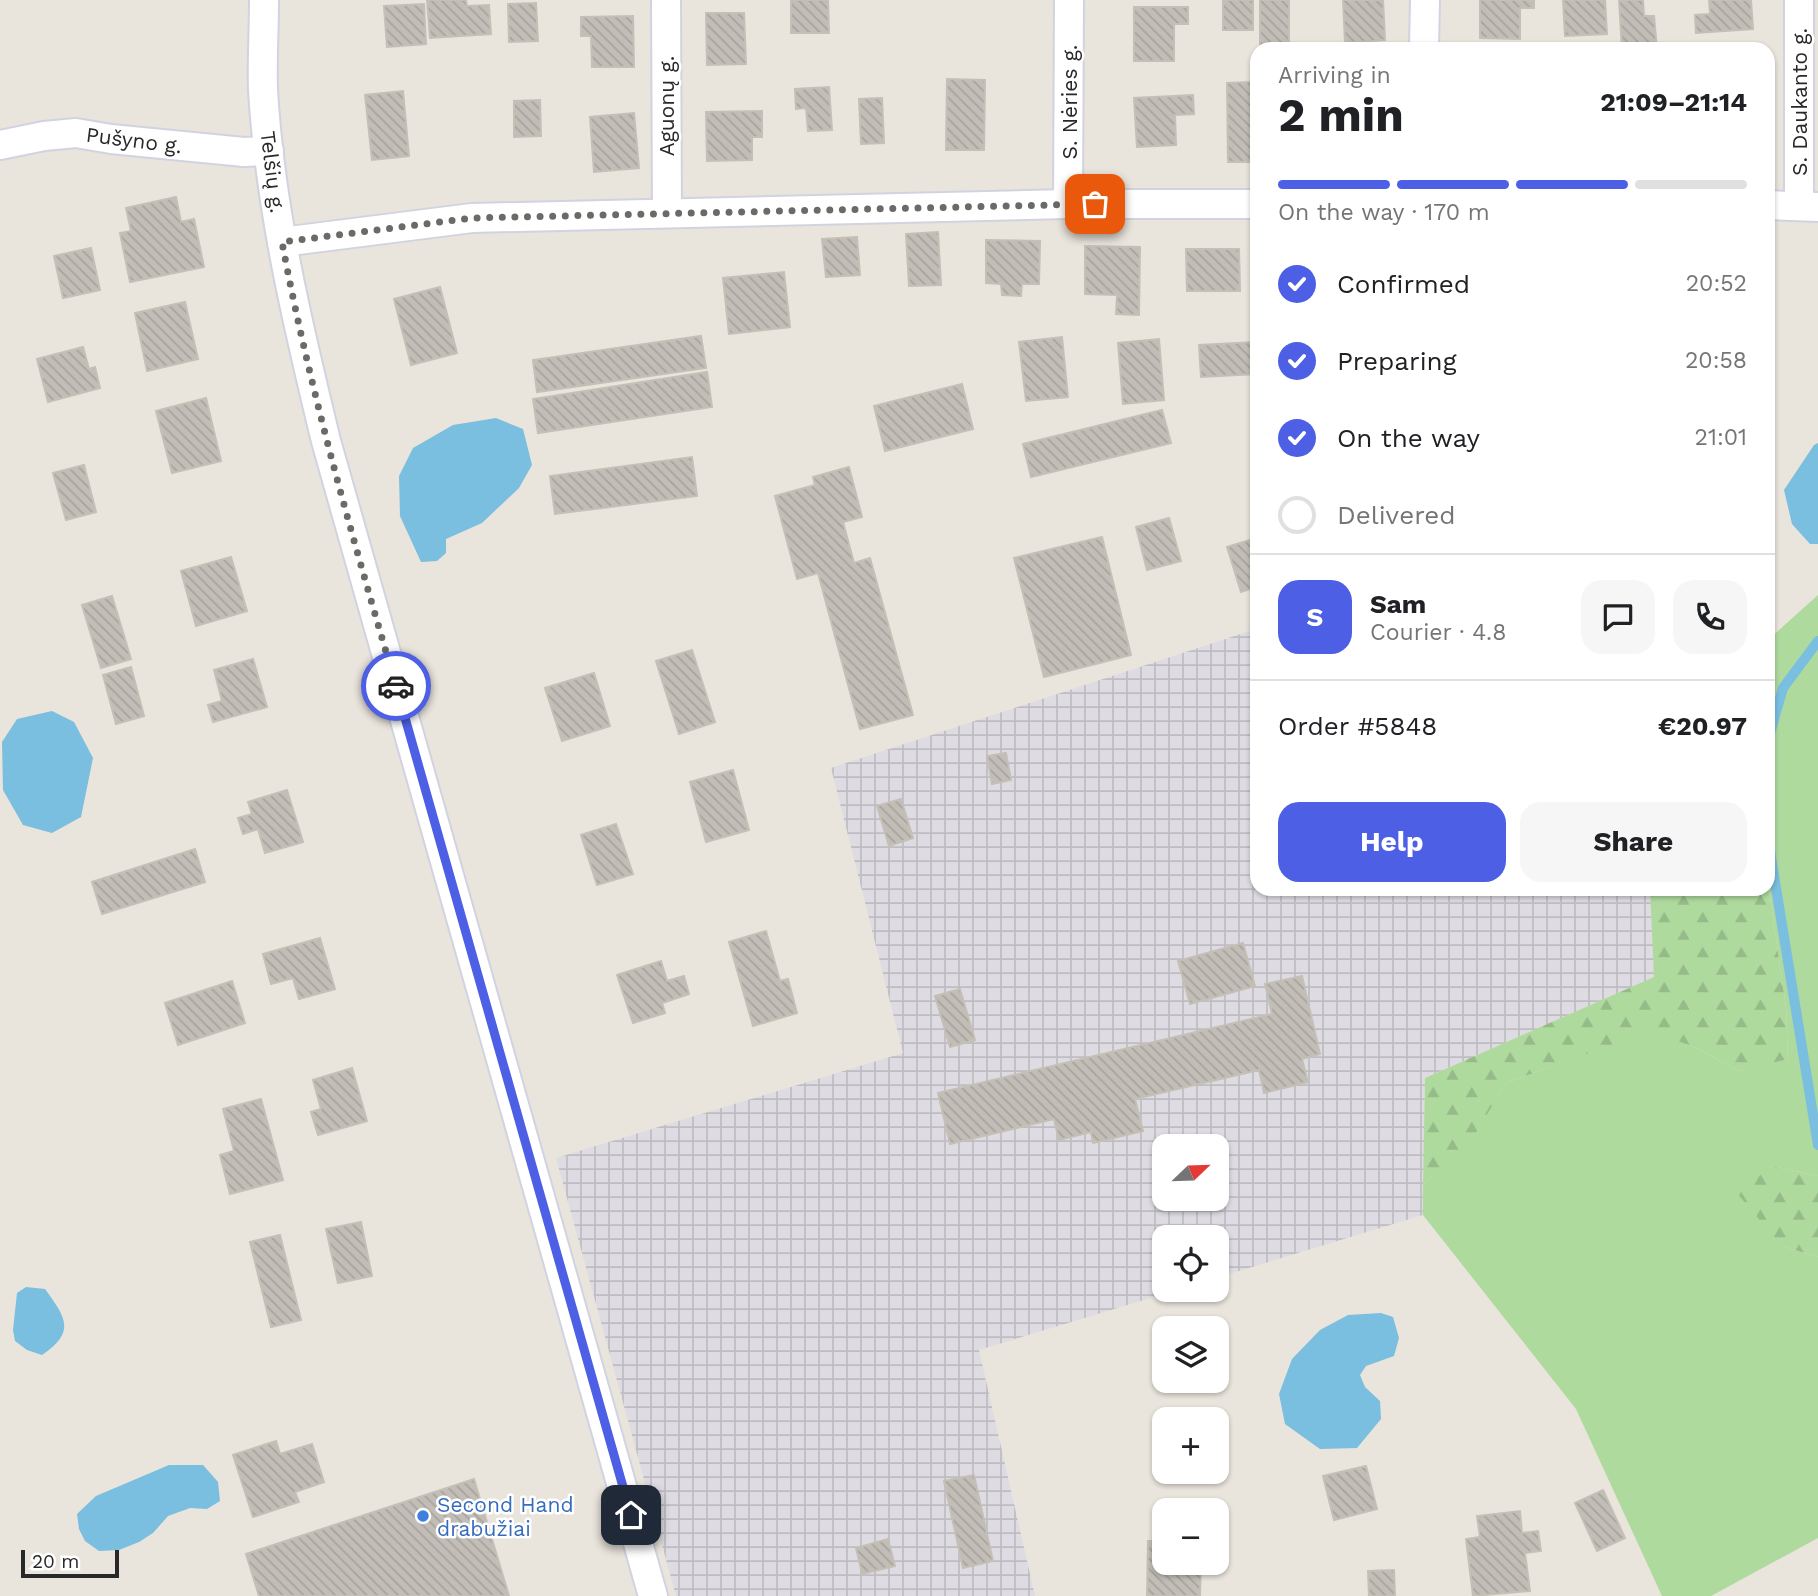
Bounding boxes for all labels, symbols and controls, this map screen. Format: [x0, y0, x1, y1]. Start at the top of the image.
street label: S. Daukanto g. [1787, 28, 1812, 176]
street label: S. Nėries g. [1057, 45, 1082, 159]
street label: Aguonų g. [654, 56, 679, 156]
text: Arriving in [1278, 62, 1391, 89]
text: 21:09–21:14 [1600, 87, 1747, 117]
text: 2 min [1278, 88, 1404, 142]
street label: Pušyno g. [85, 122, 183, 158]
street label: Telšių g. [256, 130, 290, 214]
pin [1065, 174, 1125, 234]
icon: bag [1076, 185, 1114, 223]
text: On the way · 170 m [1278, 199, 1490, 226]
icon: check [1278, 265, 1316, 303]
text: Confirmed [1337, 269, 1470, 299]
text: 20:52 [1686, 270, 1747, 297]
icon: check [1278, 342, 1316, 380]
text: Preparing [1337, 346, 1457, 376]
text: 20:58 [1685, 347, 1747, 374]
icon: check [1278, 419, 1316, 457]
text: On the way [1337, 423, 1480, 453]
text: 21:01 [1695, 424, 1747, 451]
text: Delivered [1337, 500, 1456, 530]
button: chat [1581, 580, 1655, 654]
button: phone [1673, 580, 1747, 654]
text: Sam [1370, 589, 1426, 619]
text: S [1307, 602, 1323, 632]
text: Courier · 4.8 [1370, 619, 1506, 646]
courier [361, 651, 431, 721]
icon: car [377, 667, 415, 705]
text: Order #5848 [1278, 711, 1437, 741]
text: €20.97 [1658, 711, 1747, 741]
button: Help [1278, 802, 1506, 882]
button: Share [1520, 802, 1747, 882]
north arrow [1152, 1134, 1228, 1211]
map controls [1152, 1134, 1229, 1575]
button: locate [1152, 1225, 1229, 1302]
button: layers [1152, 1316, 1229, 1393]
button: + [1152, 1407, 1229, 1484]
pin [601, 1485, 661, 1545]
place label: Second Hand drabužiai [437, 1492, 574, 1541]
icon: home [612, 1496, 650, 1534]
button: − [1152, 1498, 1229, 1575]
marker: Second Hand drabužiai [415, 1508, 431, 1524]
scale bar [21, 1547, 119, 1579]
text: 20 m [32, 1550, 79, 1573]

